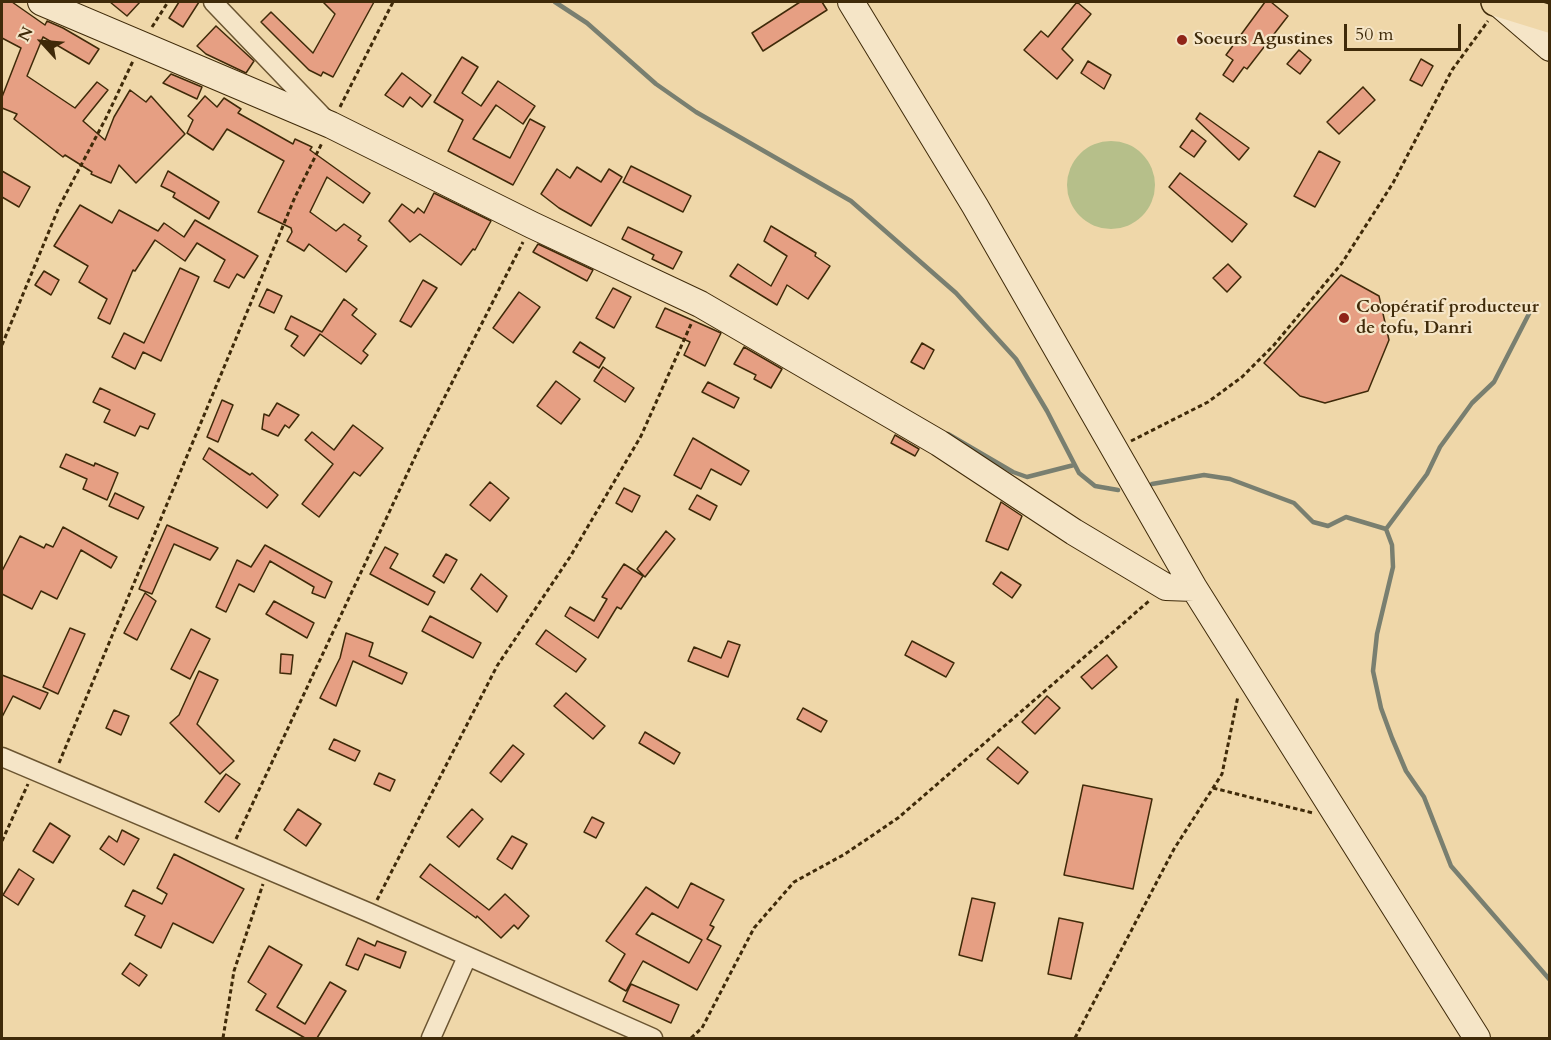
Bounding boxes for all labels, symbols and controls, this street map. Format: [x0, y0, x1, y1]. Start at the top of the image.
north arrow [12, 12, 72, 72]
scale bar [1347, 12, 1464, 50]
text: 50 m [1355, 22, 1394, 47]
text: N [13, 23, 39, 45]
place label: Soeurs Agustines [1194, 29, 1333, 51]
marker: Soeurs Agustines [1175, 33, 1189, 47]
place label: Coopératif producteur de tofu, Danri [1356, 297, 1539, 340]
marker: Coopératif producteur de tofu, Danri [1337, 311, 1351, 325]

